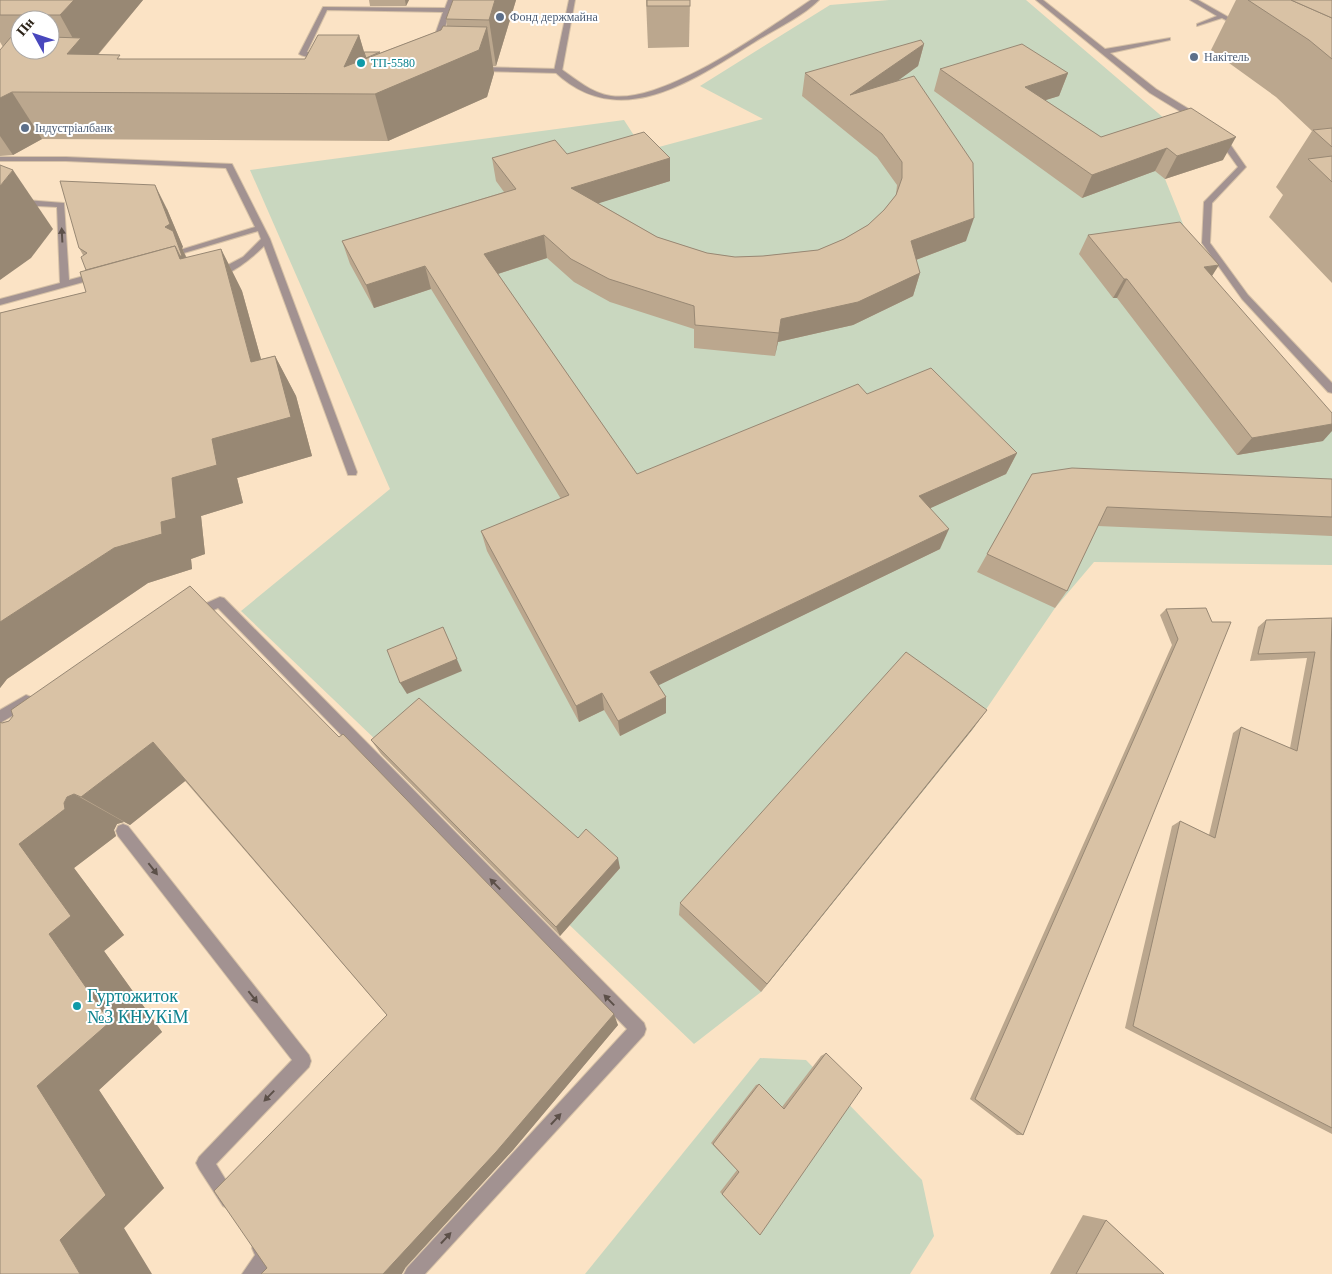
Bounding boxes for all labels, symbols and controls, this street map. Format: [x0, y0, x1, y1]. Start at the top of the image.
north arrow [10, 10, 60, 60]
place label: Фонд держмайна [510, 10, 598, 24]
marker: Фонд держмайна [494, 11, 506, 23]
text: Пн [14, 15, 37, 39]
place label: Накітель [1204, 50, 1250, 64]
marker: Накітель [1188, 51, 1200, 63]
place label: ТП-5580 [371, 56, 415, 70]
marker: ТП-5580 [355, 57, 367, 69]
place label: Індустріалбанк [35, 121, 113, 135]
marker: Індустріалбанк [19, 122, 31, 134]
one-way arrow [58, 227, 66, 243]
one-way arrow [147, 862, 158, 875]
one-way arrow [490, 878, 502, 890]
place label: Гуртожиток №3 КНУКіМ [87, 986, 188, 1027]
one-way arrow [247, 990, 258, 1003]
one-way arrow [603, 994, 615, 1006]
marker: Гуртожиток №3 КНУКіМ [71, 1000, 83, 1012]
one-way arrow [263, 1090, 275, 1102]
one-way arrow [550, 1113, 562, 1125]
one-way arrow [440, 1233, 452, 1245]

